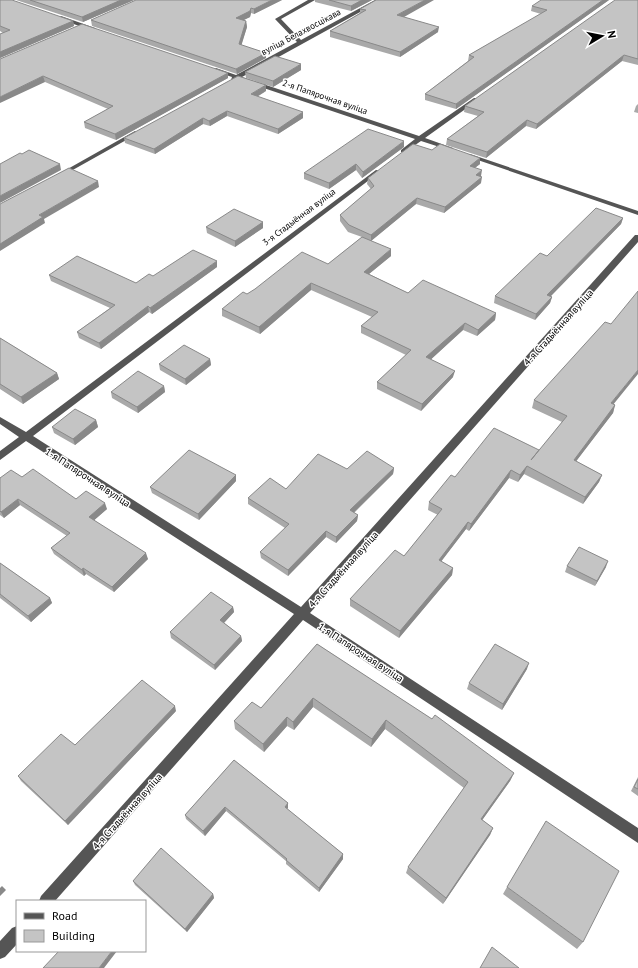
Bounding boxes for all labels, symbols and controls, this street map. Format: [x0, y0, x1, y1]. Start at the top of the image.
street label: вуліца Белахвосцікава [259, 6, 343, 57]
north arrow [582, 16, 622, 56]
text: N [604, 29, 619, 39]
street label: 2-я Папярочная вуліца [281, 77, 369, 116]
street label: 3-я Стадыённая вуліца [260, 186, 337, 248]
street label: 4-я Стадыённая вуліца [521, 286, 596, 368]
street label: 1-я Папярочная вуліца [43, 445, 133, 510]
street label: 4-я Стадыённая вуліца [306, 528, 381, 610]
street label: 1-я Папярочная вуліца [316, 620, 406, 685]
street label: 4-я Стадыённая вуліца [90, 770, 165, 852]
legend [16, 900, 146, 952]
text: Road [52, 908, 77, 923]
text: Building [52, 928, 95, 943]

